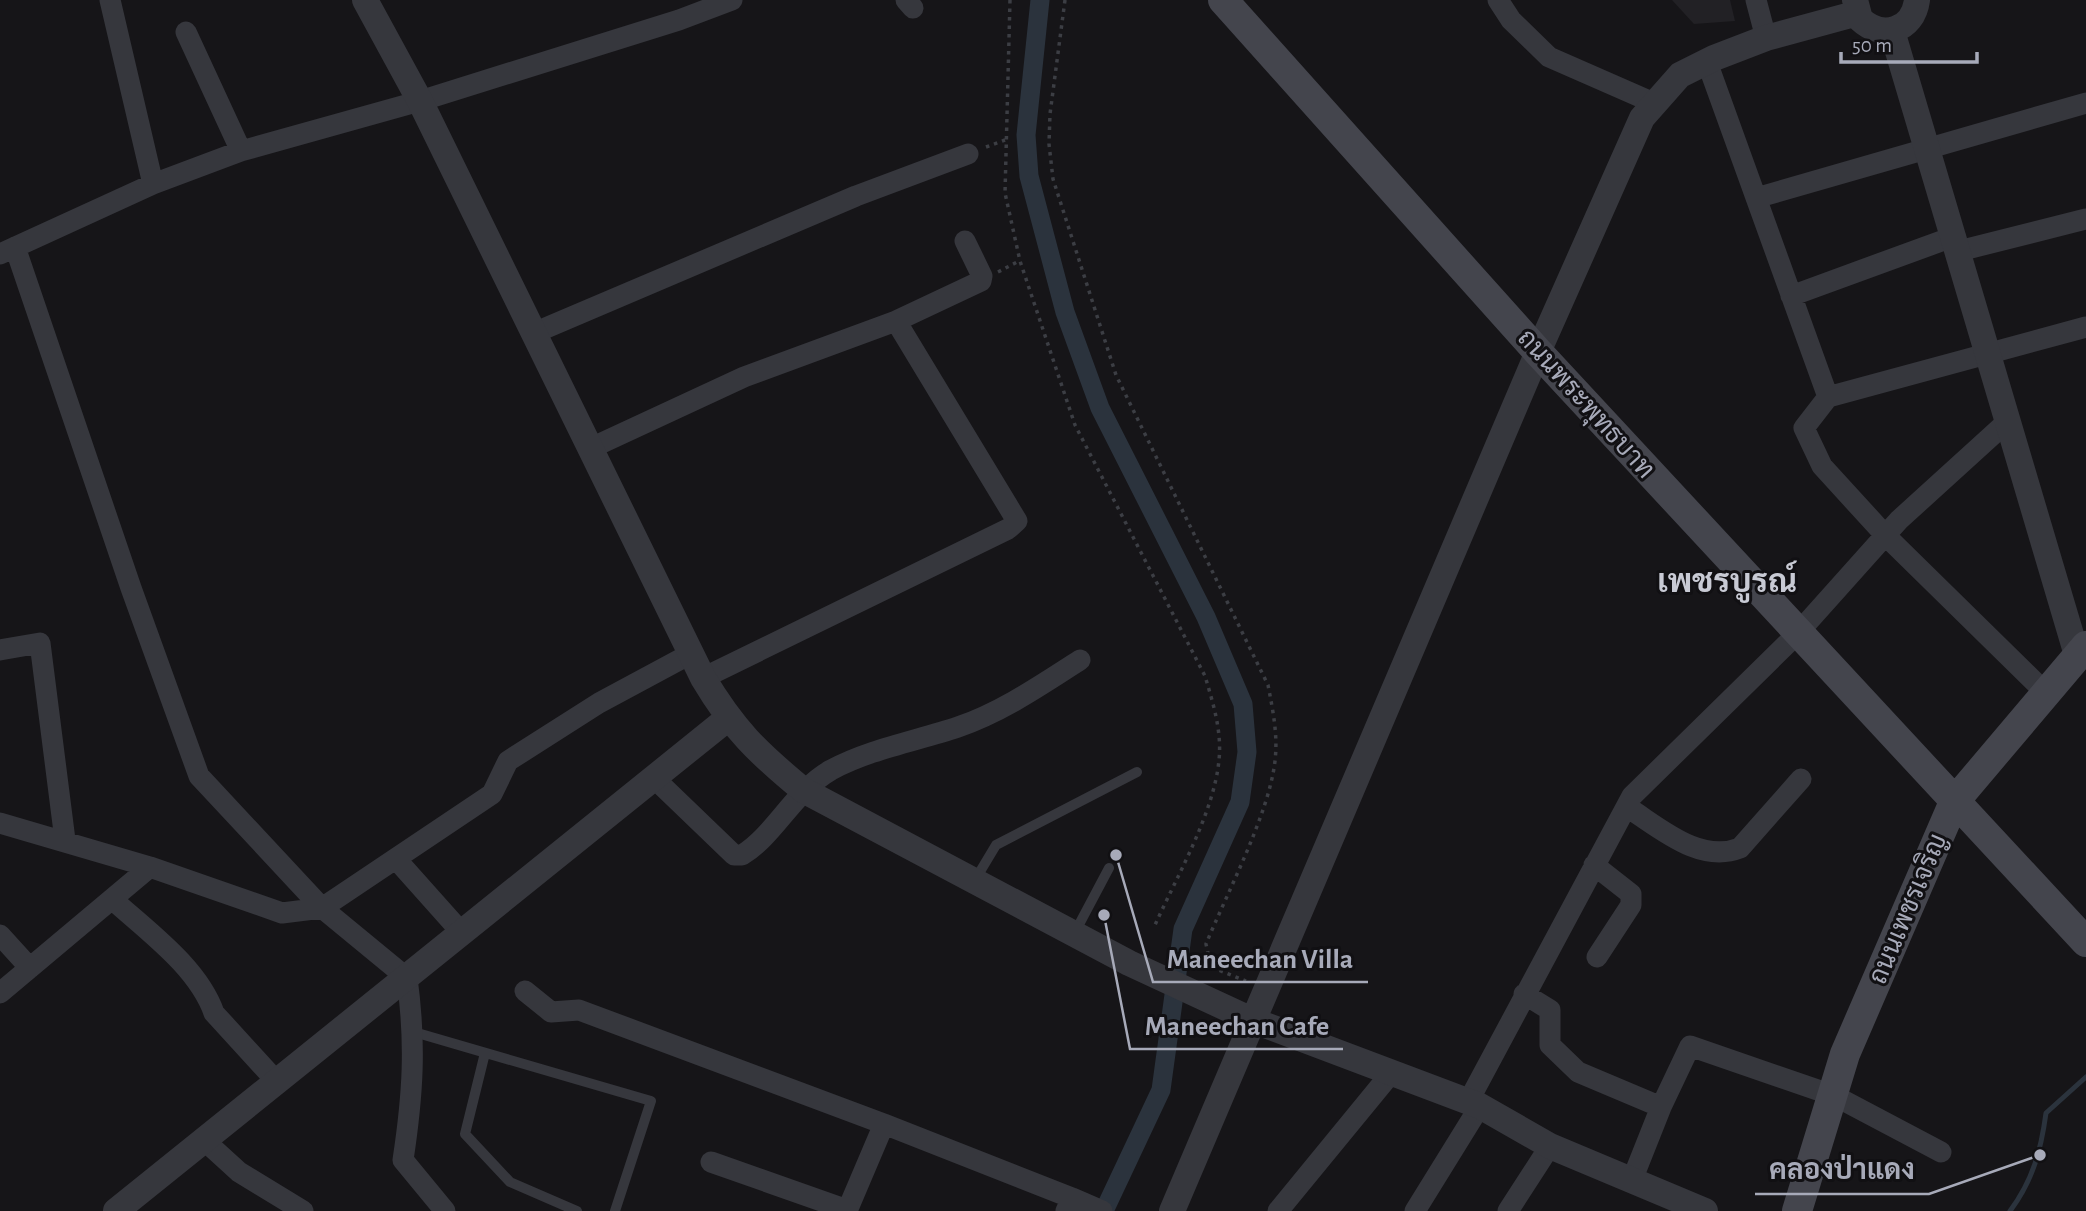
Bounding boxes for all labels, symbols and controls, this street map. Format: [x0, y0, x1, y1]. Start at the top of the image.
scale bar [1841, 21, 1978, 65]
text: 50 m [1852, 35, 1892, 56]
street label: ถนนพระพุทธบาท [1510, 325, 1659, 486]
district label: เพชรบูรณ์ [1657, 560, 1798, 603]
street label: ถนนเพชรเจริญ [1862, 829, 1953, 989]
callout: Maneechan Villa [1153, 933, 1368, 982]
text: Maneechan Villa [1167, 946, 1353, 974]
callout: Maneechan Cafe [1130, 1000, 1343, 1049]
text: Maneechan Cafe [1145, 1013, 1329, 1041]
callout: คลองป่าแดง [1755, 1145, 1929, 1194]
text: คลองป่าแดง [1769, 1154, 1915, 1185]

